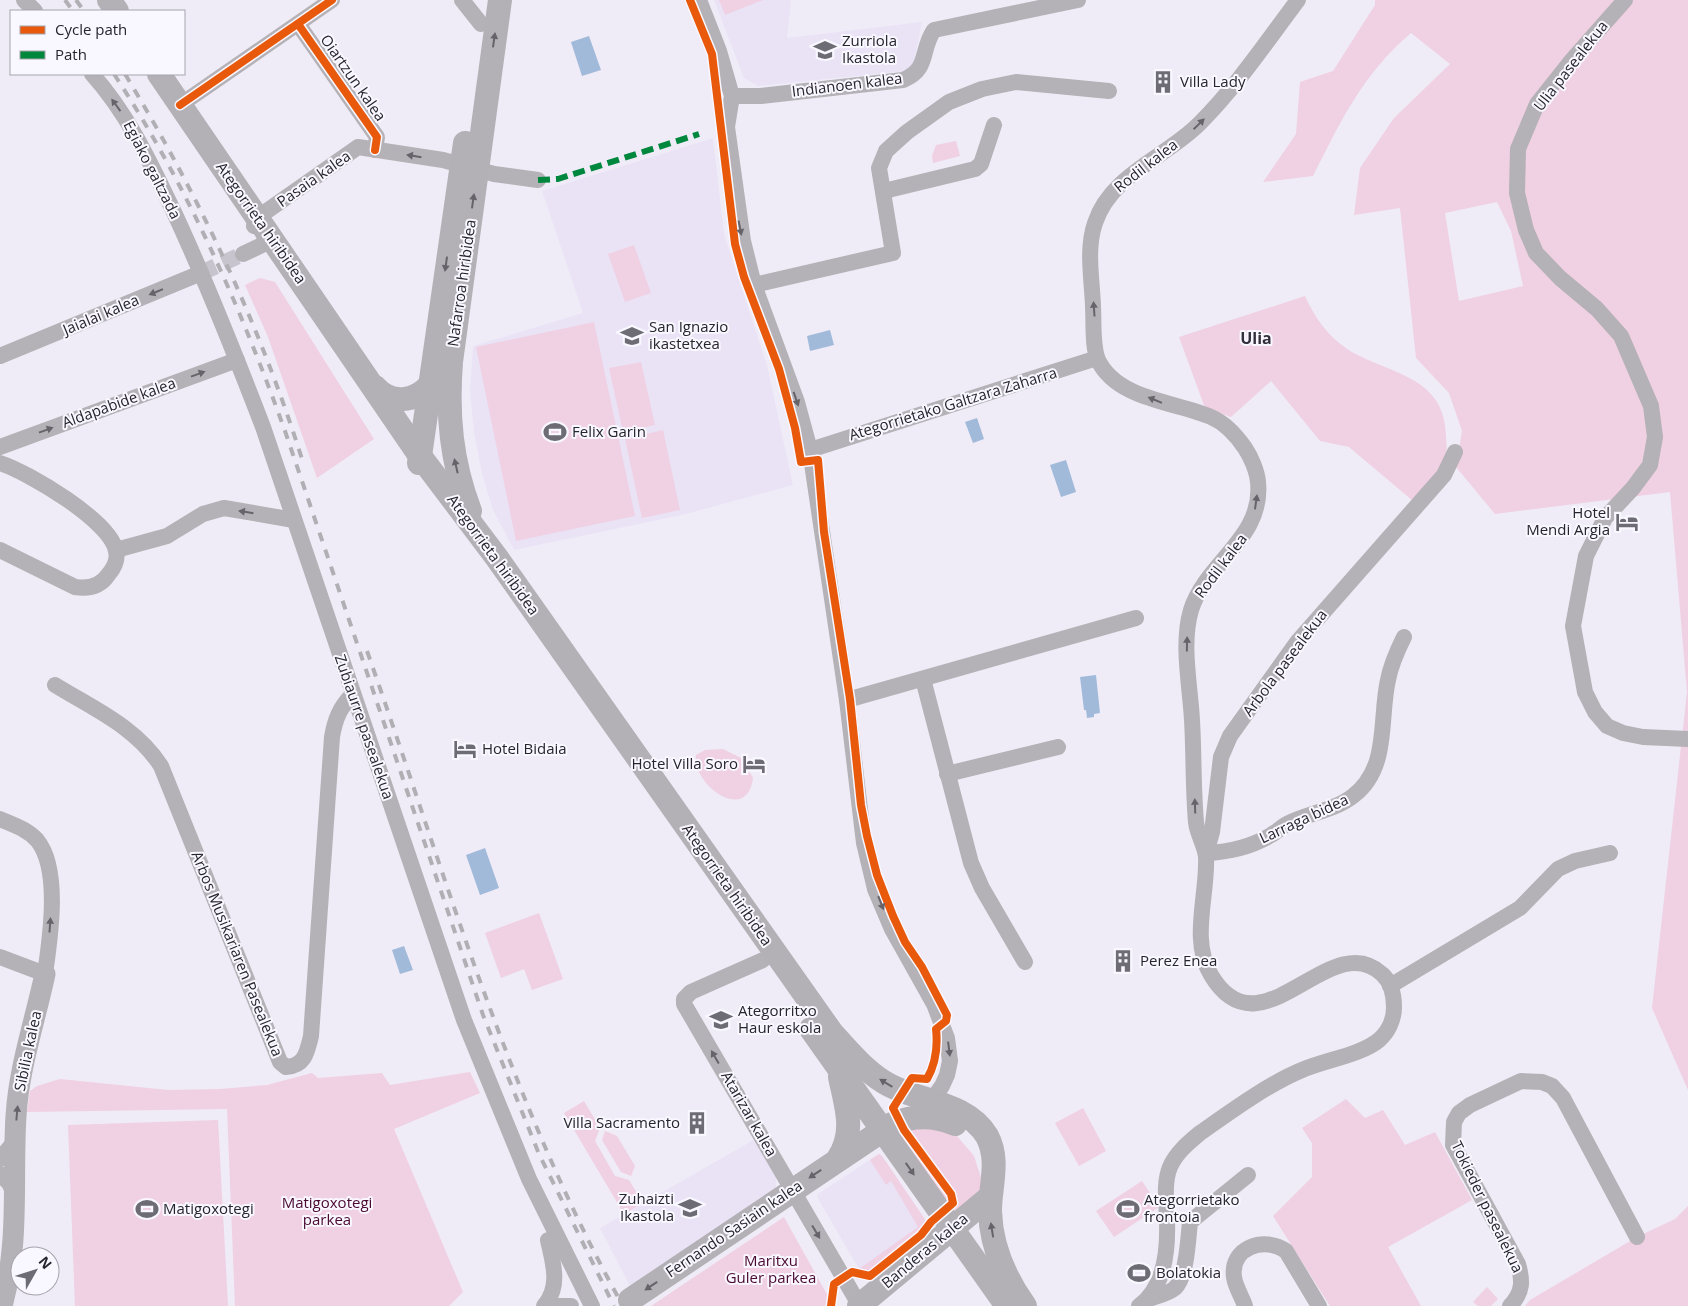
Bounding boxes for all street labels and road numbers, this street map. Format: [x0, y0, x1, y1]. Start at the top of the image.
street label: Ulia pasealekua [1529, 16, 1612, 115]
street label: Oiartzun kalea [317, 30, 391, 125]
street label: Indianoen kalea [790, 67, 903, 101]
street label: Egiako galtzada [119, 117, 186, 222]
street label: Rodil kalea [1109, 134, 1181, 196]
street label: Pasaia kalea [273, 145, 354, 211]
street label: Ategorrieta hiribidea [212, 158, 311, 287]
street label: Nafarroa hiribidea [442, 218, 480, 348]
street label: Jaialai kalea [58, 289, 142, 340]
street label: Ategorrietako Galtzara Zaharra [846, 362, 1059, 444]
street label: Aldapabide kalea [59, 372, 178, 432]
street label: Ategorrieta hiribidea [443, 490, 544, 619]
street label: Rodil kalea [1189, 529, 1251, 602]
street label: Arbola pasealekua [1237, 605, 1331, 720]
street label: Zubiaurre pasealekua [331, 652, 399, 802]
street label: Larraga bidea [1256, 789, 1351, 847]
street label: Ategorrieta hiribidea [678, 820, 777, 949]
street label: Arbos Musikariaren Pasealekua [188, 848, 288, 1059]
street label: Sibilia kalea [9, 1009, 45, 1093]
street label: Atarizar kalea [717, 1067, 782, 1160]
street label: Tokieder pasealekua [1447, 1137, 1528, 1276]
street label: Fernando Sasiain kalea [661, 1175, 806, 1281]
street label: Banderas kalea [877, 1208, 972, 1292]

